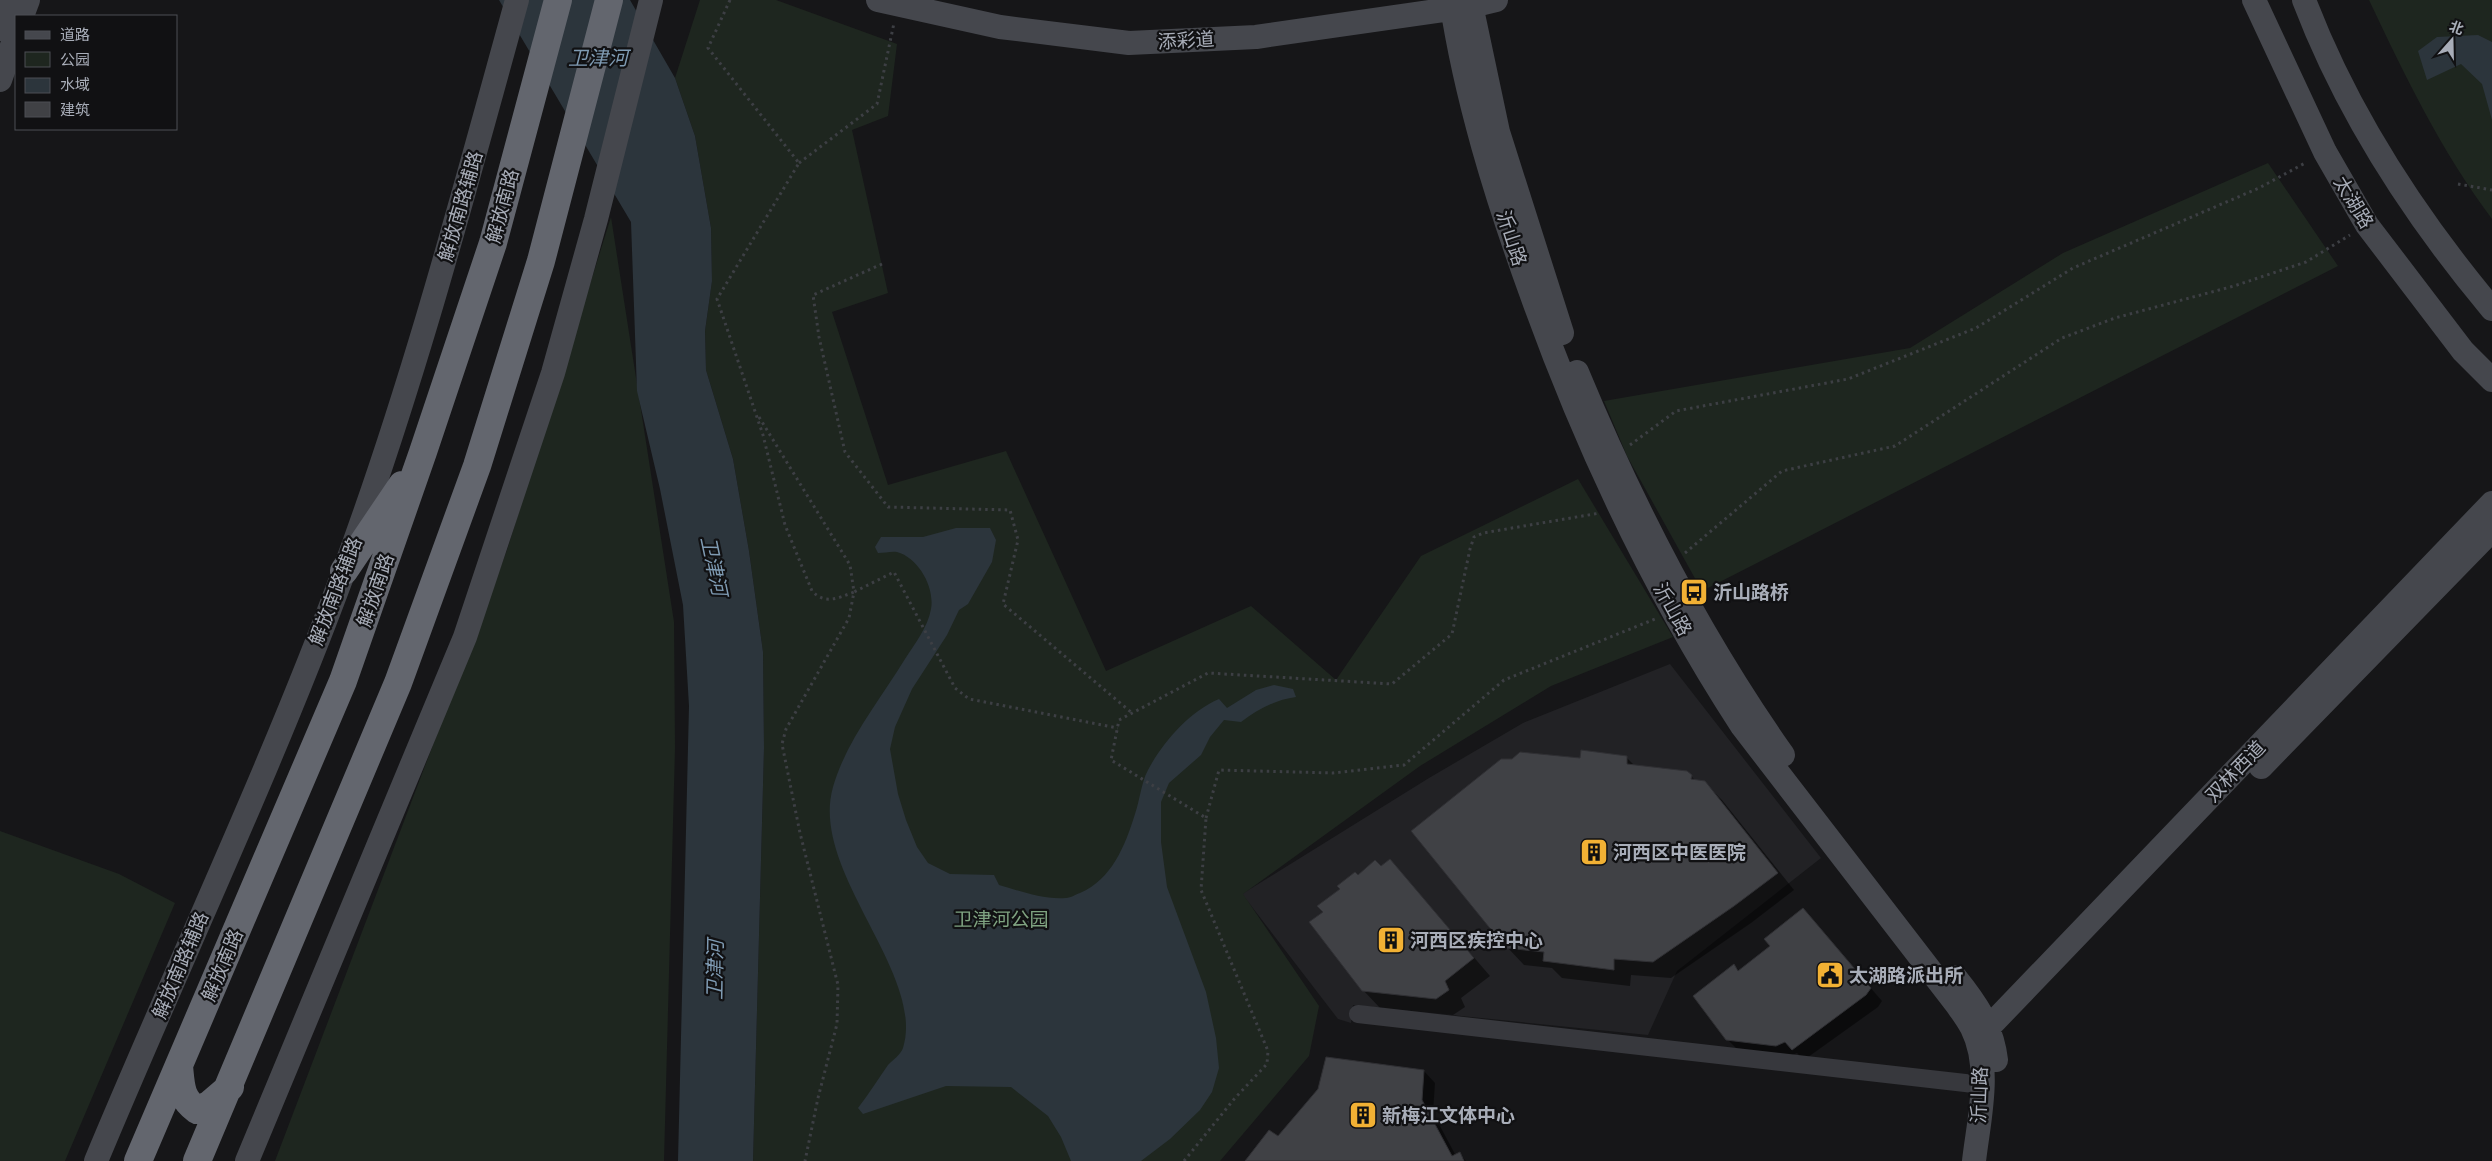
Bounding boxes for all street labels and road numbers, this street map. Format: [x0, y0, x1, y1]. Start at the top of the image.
street label: 添彩道 [1157, 28, 1215, 53]
street label: 解放南路辅路 [434, 148, 487, 264]
street label: 解放南路 [482, 166, 523, 246]
street label: 太湖路 [2329, 172, 2378, 233]
street label: 沂山路 [1492, 207, 1531, 269]
street label: 解放南路辅路 [304, 534, 367, 649]
street label: 解放南路 [352, 550, 399, 630]
street label: 沂山路 [1649, 579, 1696, 640]
street label: 双林西道 [2201, 736, 2270, 807]
street label: 解放南路辅路 [148, 908, 213, 1022]
street label: 解放南路 [197, 926, 248, 1005]
street label: 沂山路 [1967, 1066, 1992, 1124]

